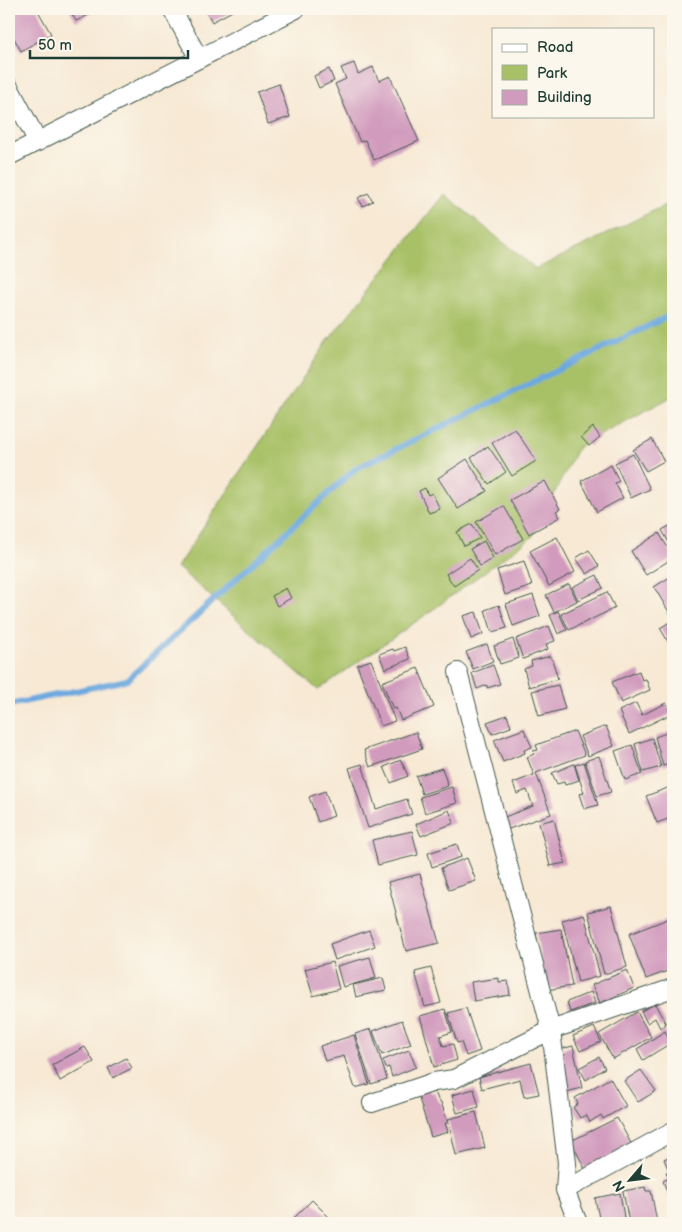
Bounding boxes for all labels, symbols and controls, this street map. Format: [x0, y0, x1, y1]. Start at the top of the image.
scale bar [30, 28, 188, 60]
legend [492, 28, 654, 118]
text: 50 m [38, 36, 72, 55]
text: Road [537, 38, 573, 57]
text: Park [537, 64, 568, 83]
text: Building [537, 88, 592, 107]
north arrow [604, 1154, 654, 1204]
text: N [609, 1177, 629, 1195]

